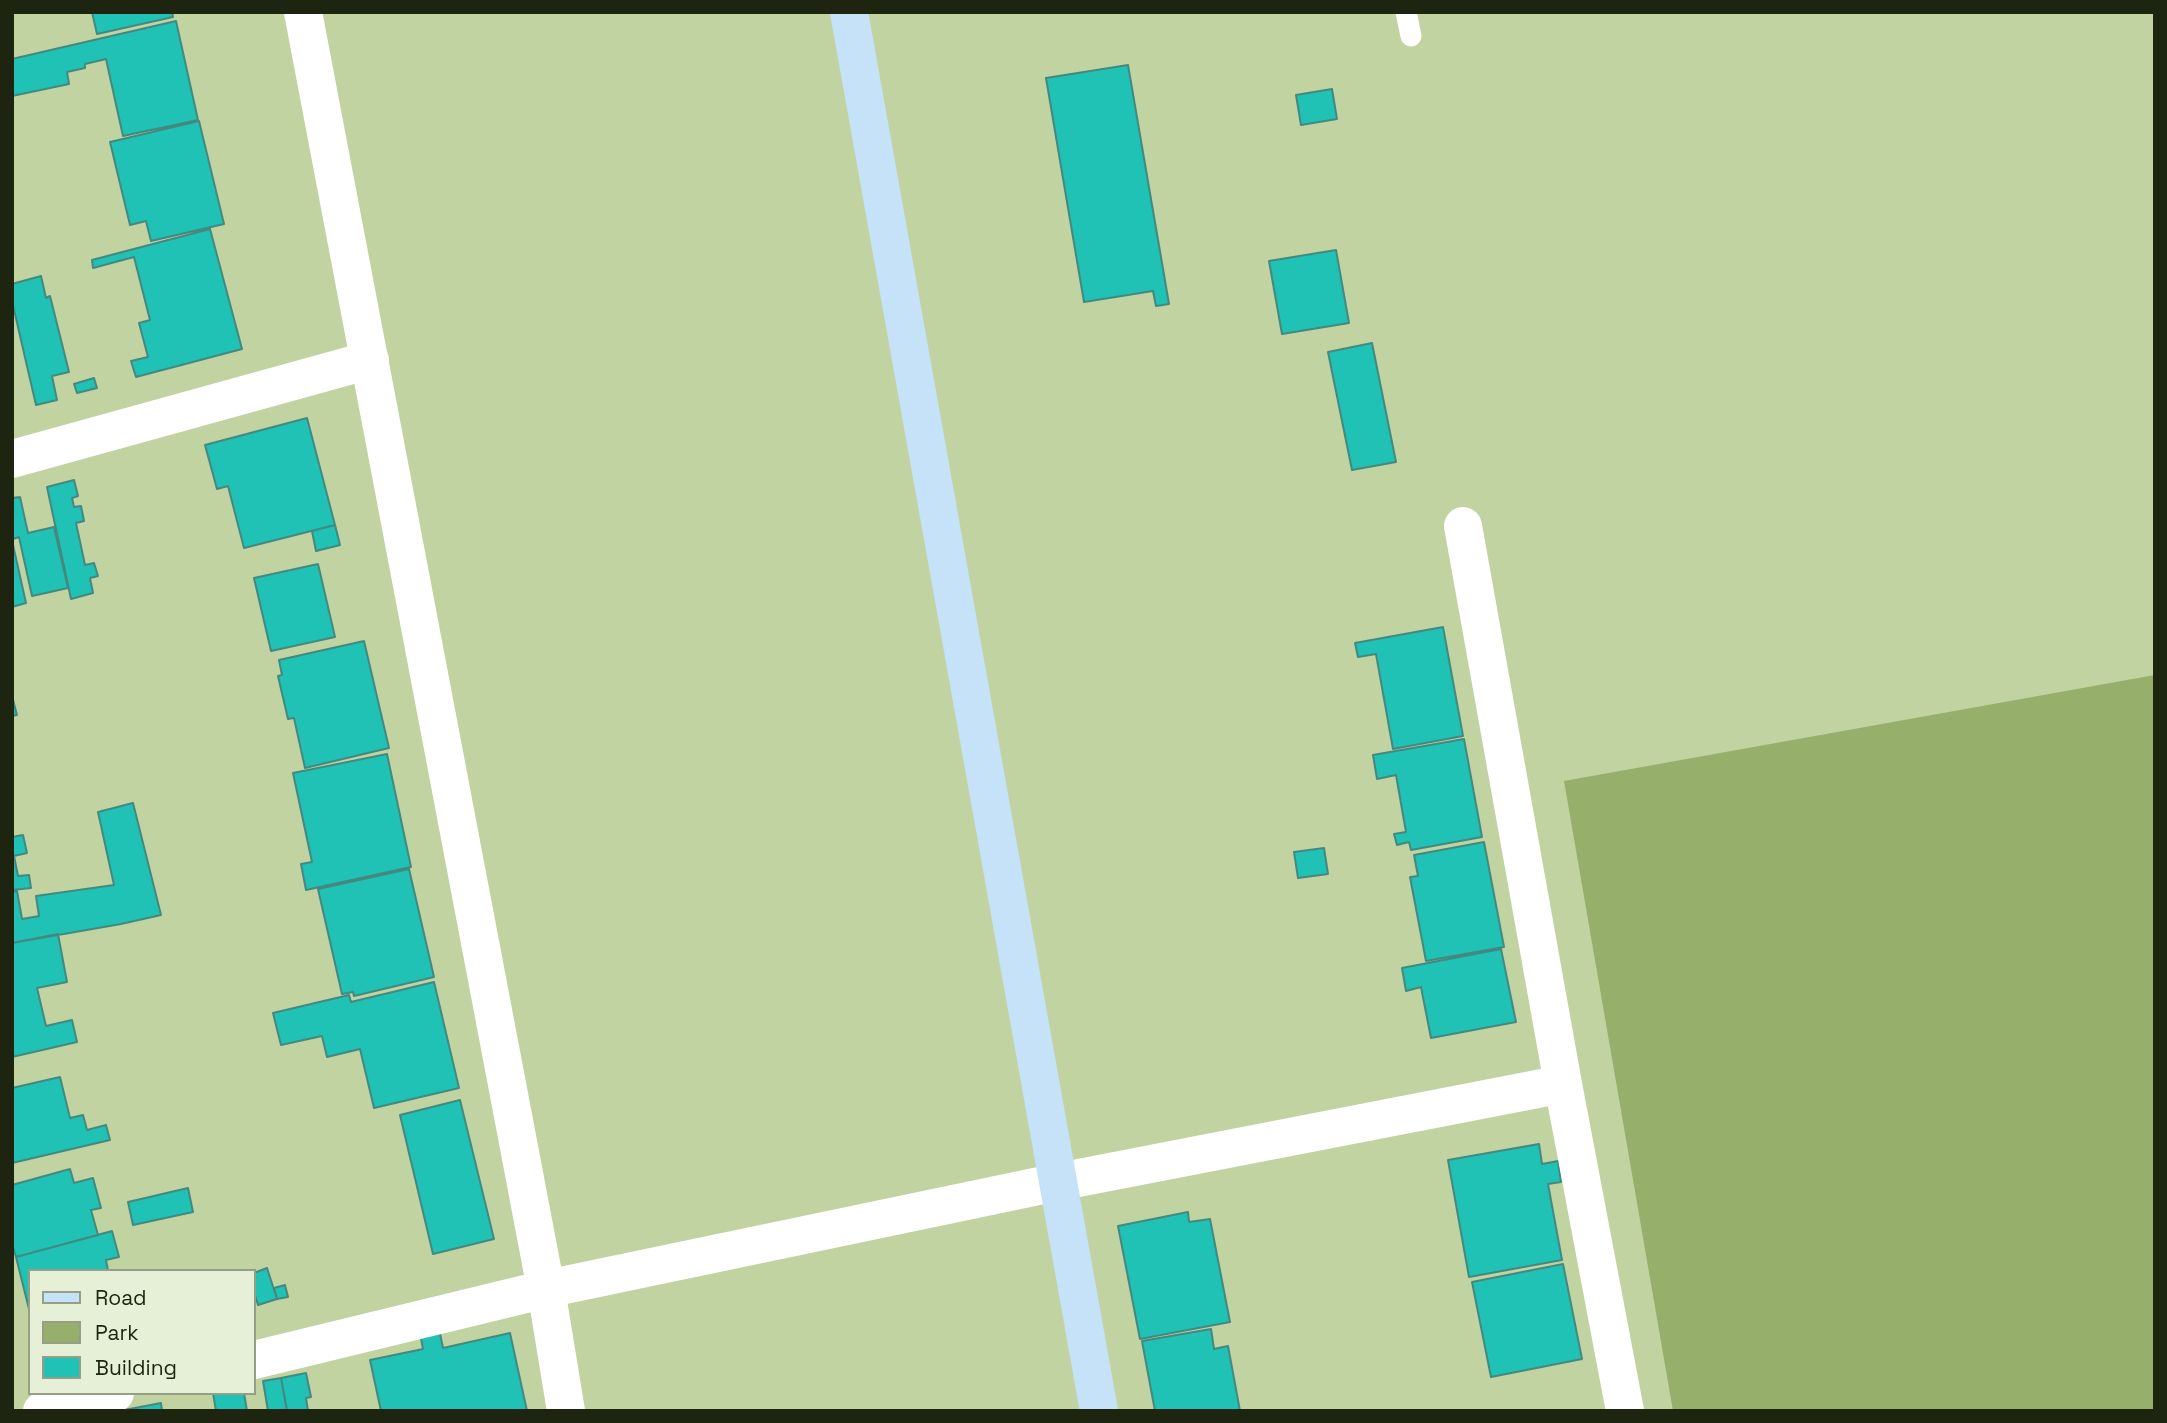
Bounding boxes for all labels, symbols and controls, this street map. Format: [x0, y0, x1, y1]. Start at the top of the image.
legend [28, 1269, 256, 1395]
text: Road [95, 1284, 147, 1311]
text: Park [95, 1319, 139, 1346]
text: Building [95, 1354, 177, 1381]

